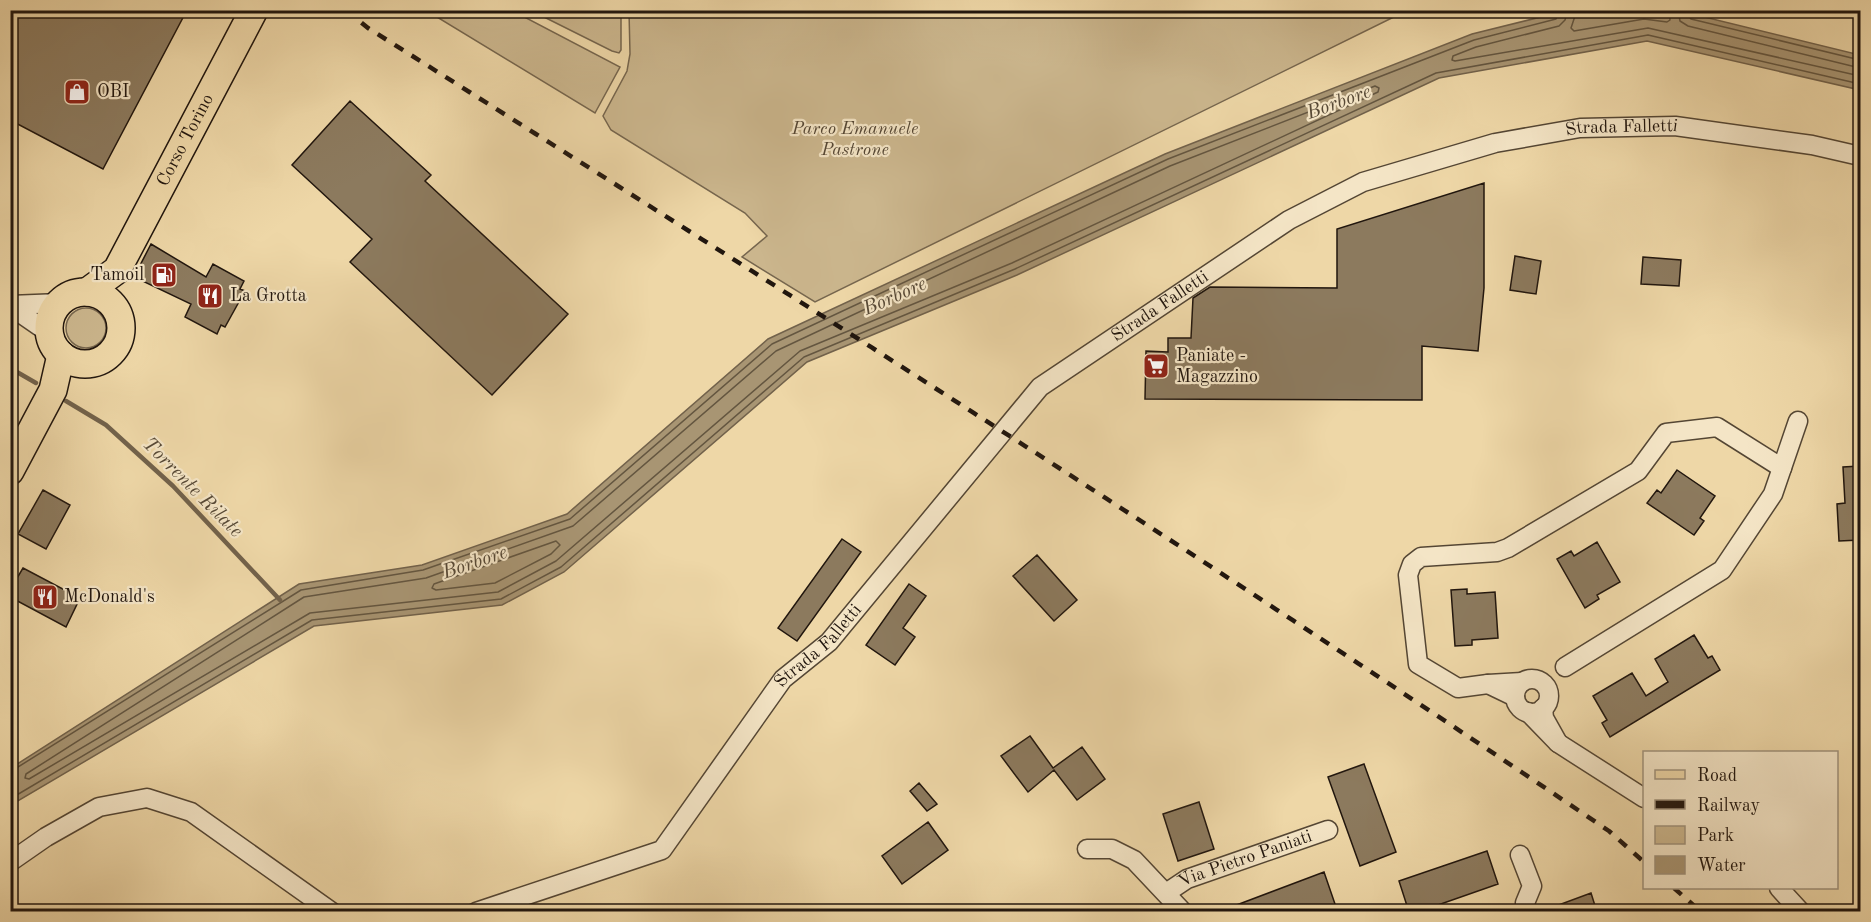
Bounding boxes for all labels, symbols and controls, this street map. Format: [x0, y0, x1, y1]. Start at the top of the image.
shop icon: OBI [62, 77, 92, 107]
water label: Borbore [1303, 82, 1374, 124]
place label: OBI [97, 83, 129, 101]
street label: Corso Torino [154, 91, 217, 189]
street label: Strada Falletti [1564, 117, 1679, 139]
park label: Parco Emanuele Pastrone [791, 120, 918, 159]
fuel station icon: Tamoil [149, 260, 179, 290]
place label: Tamoil [90, 266, 144, 284]
street label: Strada Falletti [1108, 268, 1212, 345]
water label: Borbore [859, 274, 930, 320]
restaurant icon: La Grotta [195, 281, 225, 311]
place label: La Grotta [230, 287, 307, 305]
place label: Paniate - Magazzino [1176, 347, 1258, 386]
supermarket icon: Paniate - Magazzino [1141, 351, 1171, 381]
water label: Torrente Rilate [138, 434, 246, 542]
water label: Borbore [439, 543, 510, 584]
restaurant icon: McDonald's [30, 582, 60, 612]
place label: McDonald's [64, 588, 155, 606]
street label: Strada Falletti [771, 601, 865, 691]
legend [1643, 751, 1838, 889]
text: Road [1697, 767, 1737, 785]
text: Railway [1697, 797, 1760, 815]
street label: Via Pietro Paniati [1175, 827, 1315, 891]
text: Park [1697, 827, 1734, 845]
text: Water [1697, 857, 1746, 875]

